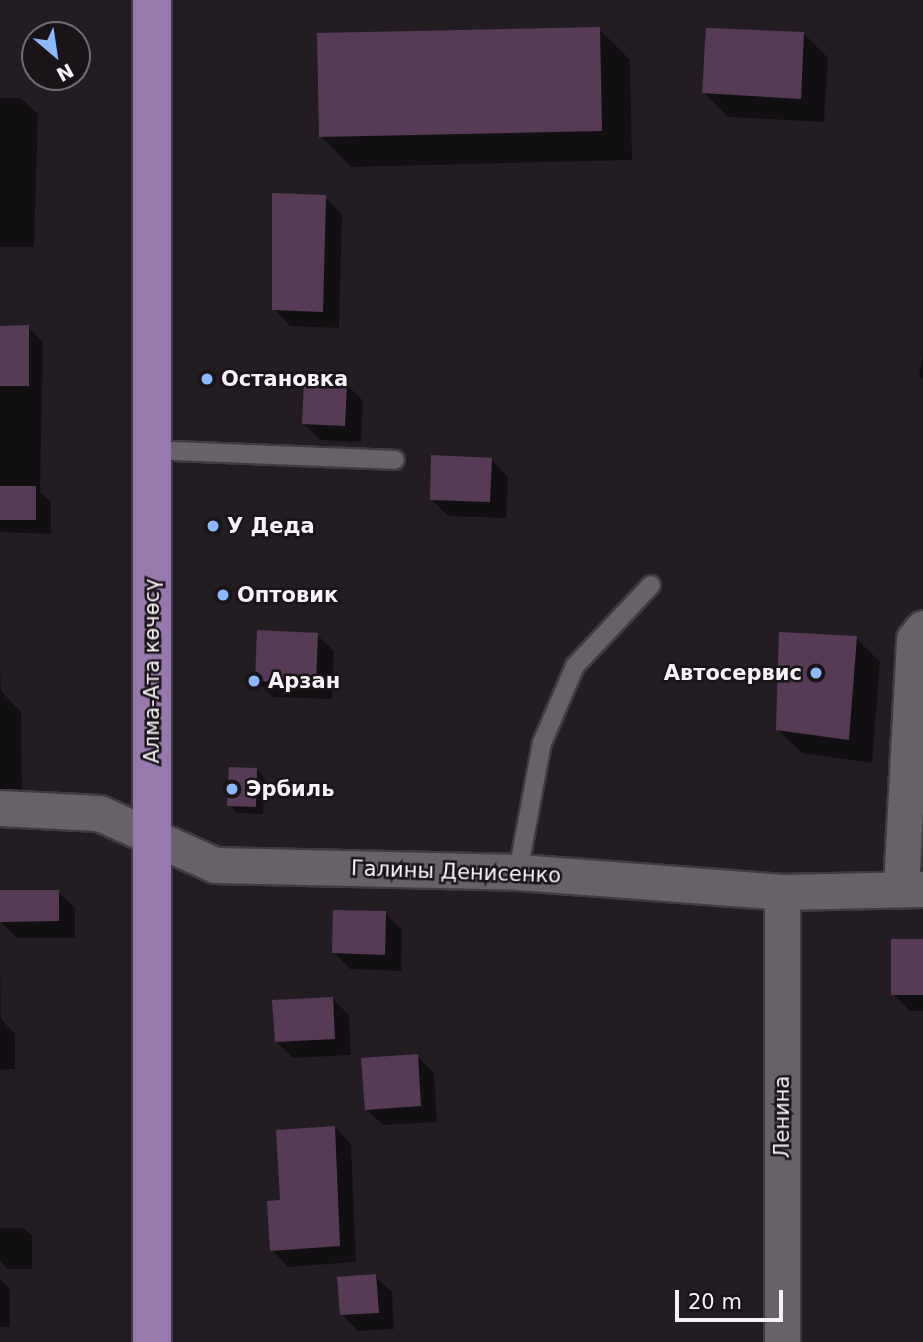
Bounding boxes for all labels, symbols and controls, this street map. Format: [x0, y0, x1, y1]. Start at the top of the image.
north arrow [21, 21, 91, 91]
text: N [53, 59, 78, 86]
place label: Остановка [221, 366, 348, 392]
marker: Остановка [199, 371, 215, 387]
place label: У Деда [227, 513, 315, 539]
marker: У Деда [205, 518, 221, 534]
street label: Алма-Ата көчөсү [139, 579, 165, 763]
place label: Оптовик [237, 582, 338, 608]
marker: Оптовик [215, 587, 231, 603]
place label: Автосервис [664, 660, 802, 686]
marker: Автосервис [808, 665, 824, 681]
place label: Арзан [268, 668, 340, 694]
marker: Арзан [246, 673, 262, 689]
place label: Эрбиль [246, 776, 334, 802]
marker: Эрбиль [224, 781, 240, 797]
street label: Галины Денисенко [351, 856, 561, 888]
street label: Ленина [769, 1076, 795, 1158]
scale bar [678, 1276, 786, 1320]
text: 20 m [688, 1290, 742, 1314]

